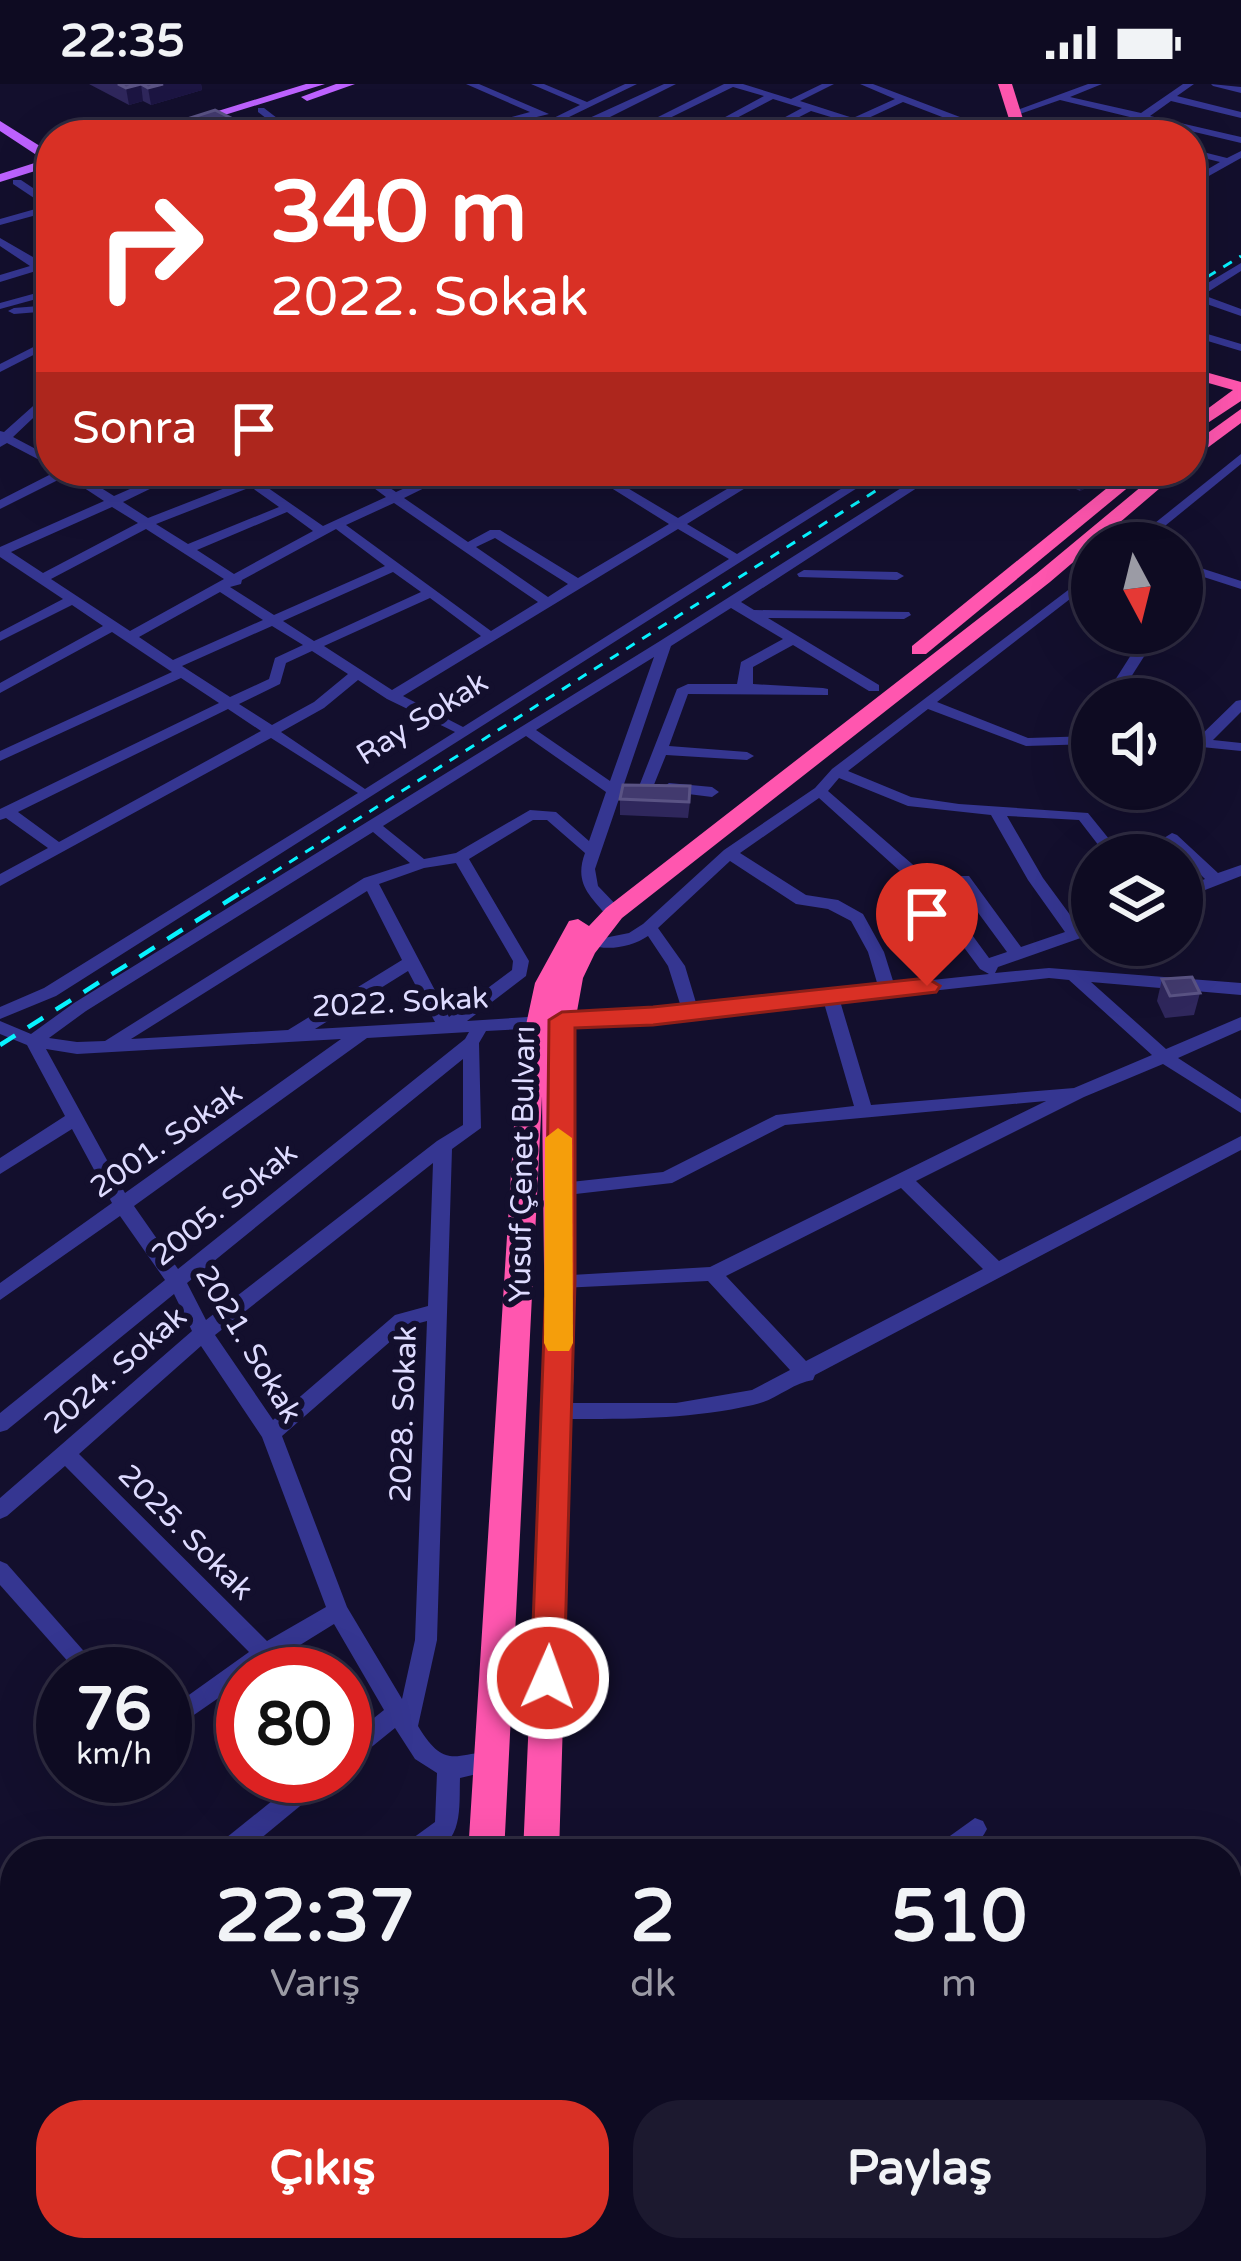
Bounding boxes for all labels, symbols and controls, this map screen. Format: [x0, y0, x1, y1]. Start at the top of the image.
text: 22:35 [60, 15, 185, 69]
text: 340 m [270, 163, 527, 264]
icon: right [72, 168, 228, 324]
text: 2022. Sokak [270, 265, 589, 330]
icon: arrive [221, 396, 287, 462]
text: Sonra [72, 402, 197, 456]
north arrow [1071, 522, 1203, 654]
map controls [1071, 522, 1203, 966]
street label: Ray Sokak [350, 664, 495, 773]
button: sound [1071, 678, 1203, 810]
button: layers [1071, 834, 1203, 966]
pin [876, 863, 978, 986]
icon: arrive [894, 881, 960, 947]
street label: 2022. Sokak [311, 979, 489, 1026]
street label: Yusuf Çenet Bulvarı [502, 1025, 543, 1303]
street label: 2001. Sokak [83, 1075, 249, 1206]
street label: 2005. Sokak [144, 1134, 305, 1274]
street label: 2021. Sokak [187, 1259, 310, 1430]
street label: 2024. Sokak [36, 1298, 194, 1442]
street label: 2028. Sokak [382, 1325, 425, 1503]
street label: 2025. Sokak [110, 1457, 261, 1608]
position arrow [485, 1615, 611, 1741]
speed limit sign: 80 [216, 1647, 372, 1803]
text: 76 [76, 1674, 152, 1746]
text: km/h [76, 1736, 152, 1773]
text: 22:37 [215, 1874, 415, 1961]
text: 2 [630, 1874, 676, 1961]
text: 510 [891, 1874, 1027, 1961]
text: Varış [270, 1960, 360, 2007]
text: dk [630, 1960, 676, 2007]
text: m [941, 1960, 977, 2007]
button: Çıkış [36, 2100, 609, 2238]
button: Paylaş [633, 2100, 1206, 2238]

